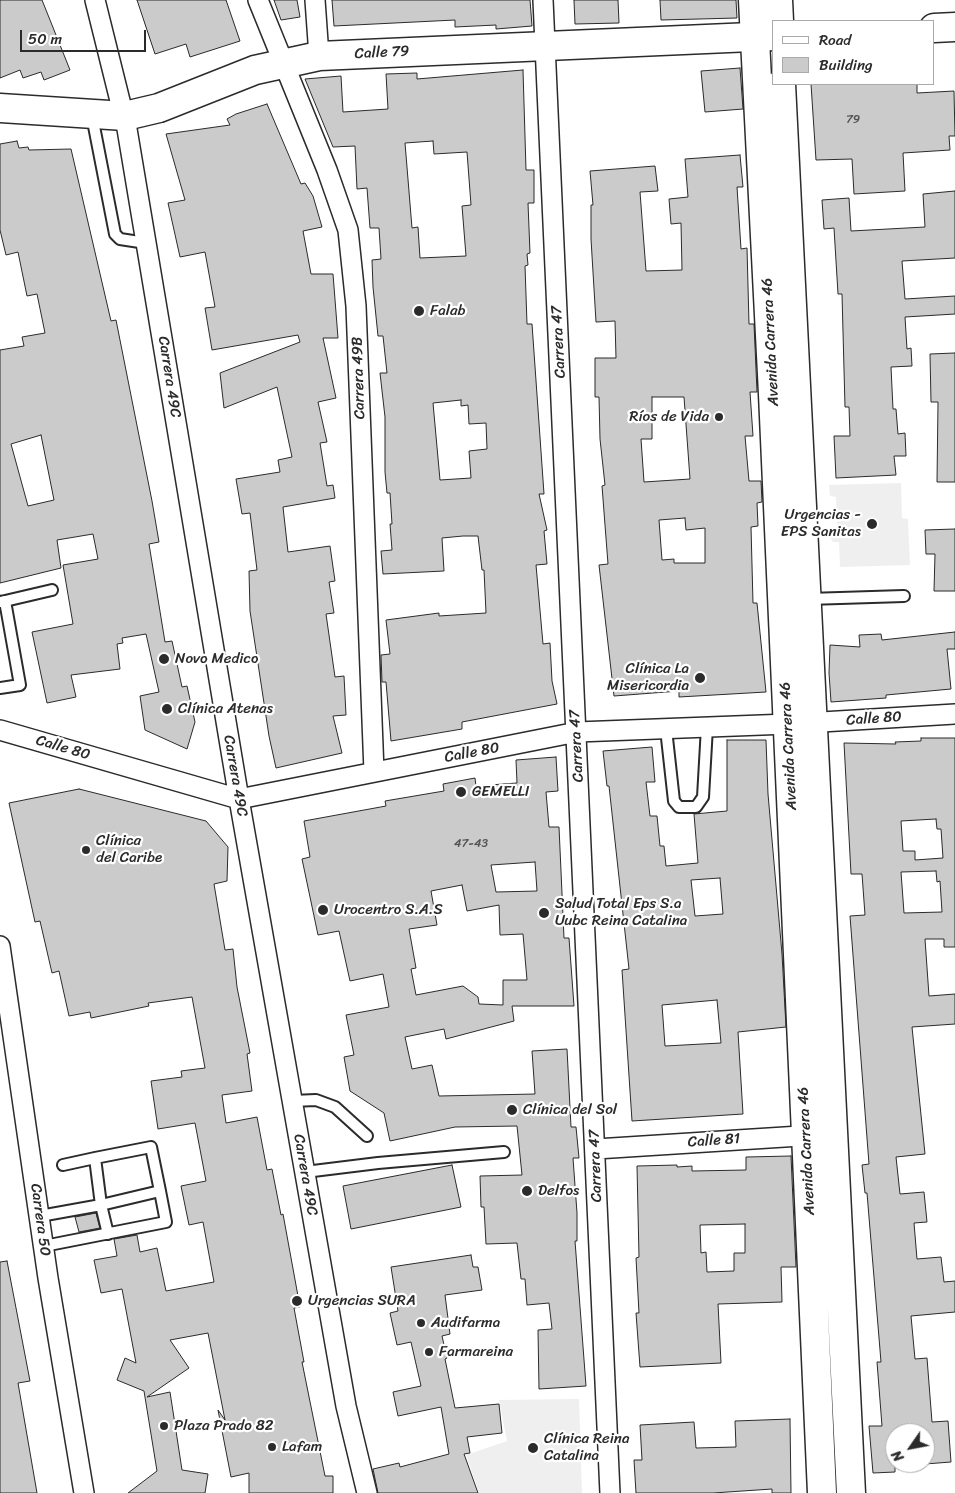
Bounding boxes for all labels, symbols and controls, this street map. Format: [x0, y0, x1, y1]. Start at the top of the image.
scale bar [22, 20, 149, 52]
legend [772, 20, 935, 85]
text: 50 m [28, 26, 62, 52]
text: Road [819, 27, 851, 53]
street label: Calle 79 [354, 43, 410, 63]
text: Building [819, 52, 873, 78]
house number: 79 [846, 113, 860, 127]
street label: Avenida Carrera 46 [759, 277, 783, 407]
place label: Falab [430, 302, 466, 320]
marker: Falab [412, 304, 426, 318]
street label: Carrera 47 [548, 305, 570, 379]
street label: Carrera 49C [154, 335, 184, 419]
street label: Carrera 49B [349, 336, 369, 420]
place label: Ríos de Vida [629, 408, 709, 426]
marker: Ríos de Vida [713, 411, 725, 423]
place label: Urgencias - EPS Sanitas [781, 506, 861, 541]
marker: Urgencias - EPS Sanitas [865, 517, 879, 531]
place label: Novo Medico [175, 650, 258, 668]
marker: Novo Medico [157, 652, 171, 666]
place label: Clínica La Misericordia [607, 660, 689, 695]
marker: Clínica La Misericordia [693, 671, 707, 685]
street label: Avenida Carrera 46 [777, 681, 801, 811]
place label: Clínica Atenas [178, 700, 273, 718]
marker: Clínica Atenas [160, 702, 174, 716]
street label: Calle 80 [846, 708, 902, 730]
street label: Carrera 47 [566, 709, 588, 783]
street label: Calle 80 [34, 732, 92, 764]
street label: Carrera 49C [219, 734, 251, 818]
street label: Calle 80 [443, 739, 501, 767]
place label: GEMELLI [472, 783, 529, 801]
marker: GEMELLI [454, 785, 468, 799]
place label: Clínica del Caribe [96, 832, 162, 867]
house number: 47-43 [454, 837, 488, 851]
marker: Clínica del Caribe [80, 844, 92, 856]
place label: Salud Total Eps S.a Uubc Reina Catalina [555, 895, 687, 930]
place label: Urocentro S.A.S [334, 901, 443, 919]
marker: Urocentro S.A.S [316, 903, 330, 917]
marker: Salud Total Eps S.a Uubc Reina Catalina [537, 906, 551, 920]
street label: Avenida Carrera 46 [795, 1086, 819, 1216]
place label: Clínica del Sol [523, 1101, 617, 1119]
marker: Clínica del Sol [505, 1103, 519, 1117]
street label: Carrera 47 [586, 1129, 606, 1203]
street label: Calle 81 [687, 1130, 741, 1152]
street label: Carrera 49C [289, 1133, 321, 1217]
place label: Delfos [538, 1182, 579, 1200]
street label: Carrera 50 [26, 1183, 54, 1257]
marker: Delfos [520, 1184, 534, 1198]
place label: Urgencias SURA [308, 1292, 416, 1310]
marker: Urgencias SURA [290, 1294, 304, 1308]
place label: Audifarma [431, 1314, 500, 1332]
marker: Audifarma [415, 1317, 427, 1329]
place label: Farmareina [439, 1343, 513, 1361]
marker: Farmareina [423, 1346, 435, 1358]
place label: Plaza Prado 82 [174, 1417, 273, 1435]
marker: Plaza Prado 82 [158, 1420, 170, 1432]
north arrow [885, 1423, 935, 1473]
place label: Clínica Reina Catalina [544, 1430, 629, 1465]
place label: Lafam [282, 1438, 322, 1456]
marker: Lafam [266, 1441, 278, 1453]
marker: Clínica Reina Catalina [526, 1441, 540, 1455]
text: N [885, 1445, 911, 1467]

